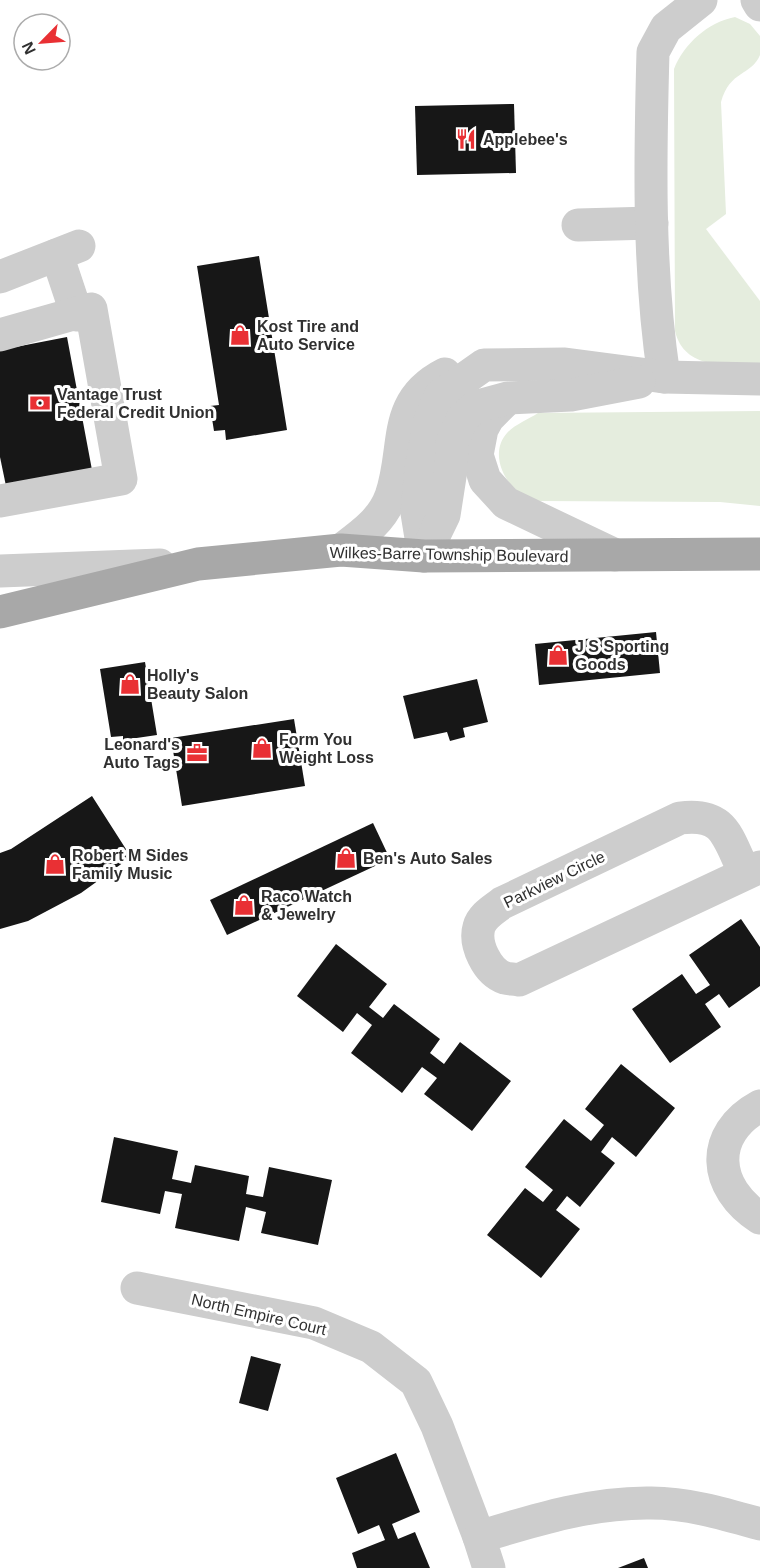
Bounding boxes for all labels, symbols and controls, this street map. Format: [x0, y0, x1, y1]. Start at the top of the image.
north arrow [12, 12, 72, 72]
text: N [19, 39, 39, 57]
restaurant icon: Applebee's [454, 127, 478, 151]
place label: Applebee's [483, 131, 568, 148]
place label: Kost Tire and Auto Service [257, 318, 359, 353]
shop icon: Kost Tire and Auto Service [228, 323, 252, 347]
place label: Vantage Trust Federal Credit Union [57, 386, 214, 421]
bank icon: Vantage Trust Federal Credit Union [28, 391, 52, 415]
street label: Wilkes-Barre Township Boulevard [329, 544, 569, 565]
place label: J S Sporting Goods [575, 638, 669, 673]
shop icon: J S Sporting Goods [546, 643, 570, 667]
place label: Holly's Beauty Salon [147, 667, 248, 702]
shop icon: Holly's Beauty Salon [118, 672, 142, 696]
place label: Form You Weight Loss [279, 731, 374, 766]
place label: Leonard's Auto Tags [103, 736, 180, 771]
shop icon: Form You Weight Loss [250, 736, 274, 760]
office icon: Leonard's Auto Tags [185, 741, 209, 765]
shop icon: Ben's Auto Sales [334, 846, 358, 870]
place label: Robert M Sides Family Music [72, 847, 189, 882]
street label: Parkview Circle [501, 848, 608, 911]
place label: Ben's Auto Sales [363, 850, 493, 867]
shop icon: Robert M Sides Family Music [43, 852, 67, 876]
place label: Raco Watch & Jewelry [261, 888, 352, 923]
shop icon: Raco Watch & Jewelry [232, 893, 256, 917]
street label: North Empire Court [190, 1291, 328, 1338]

